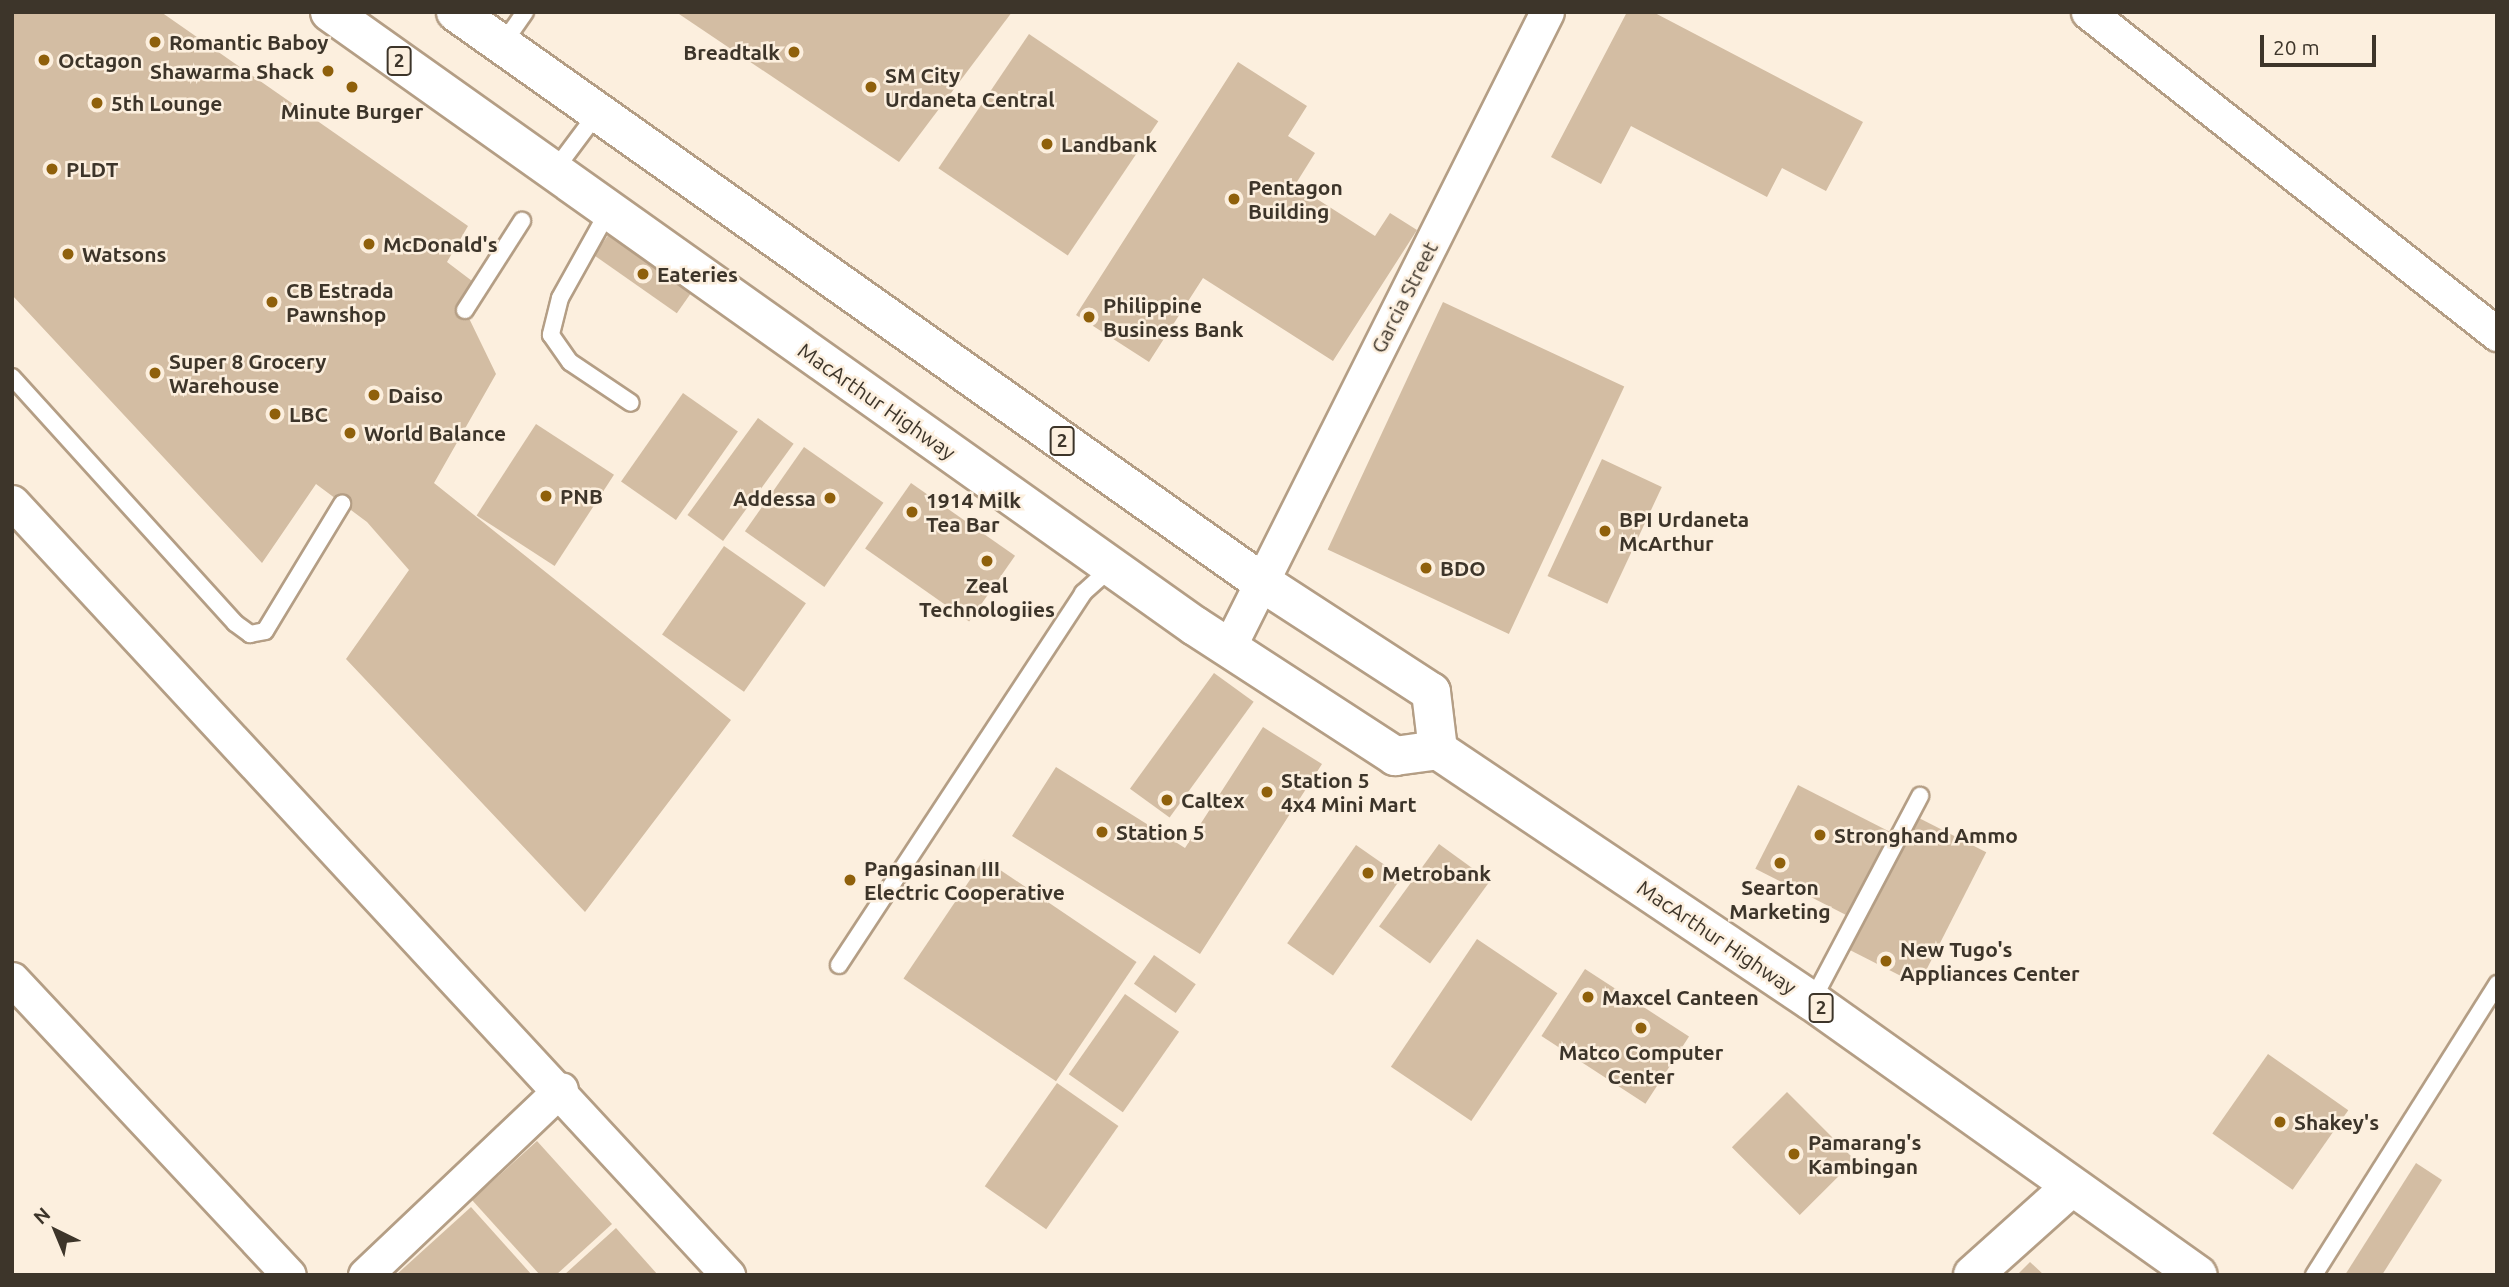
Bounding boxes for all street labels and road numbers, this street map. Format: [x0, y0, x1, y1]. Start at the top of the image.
road number: 2 [385, 45, 413, 76]
street label: Garcia Street [1365, 237, 1443, 357]
street label: MacArthur Highway [793, 337, 961, 465]
road number: 2 [1048, 426, 1076, 456]
street label: MacArthur Highway [1633, 874, 1801, 1000]
road number: 2 [1807, 992, 1835, 1024]

